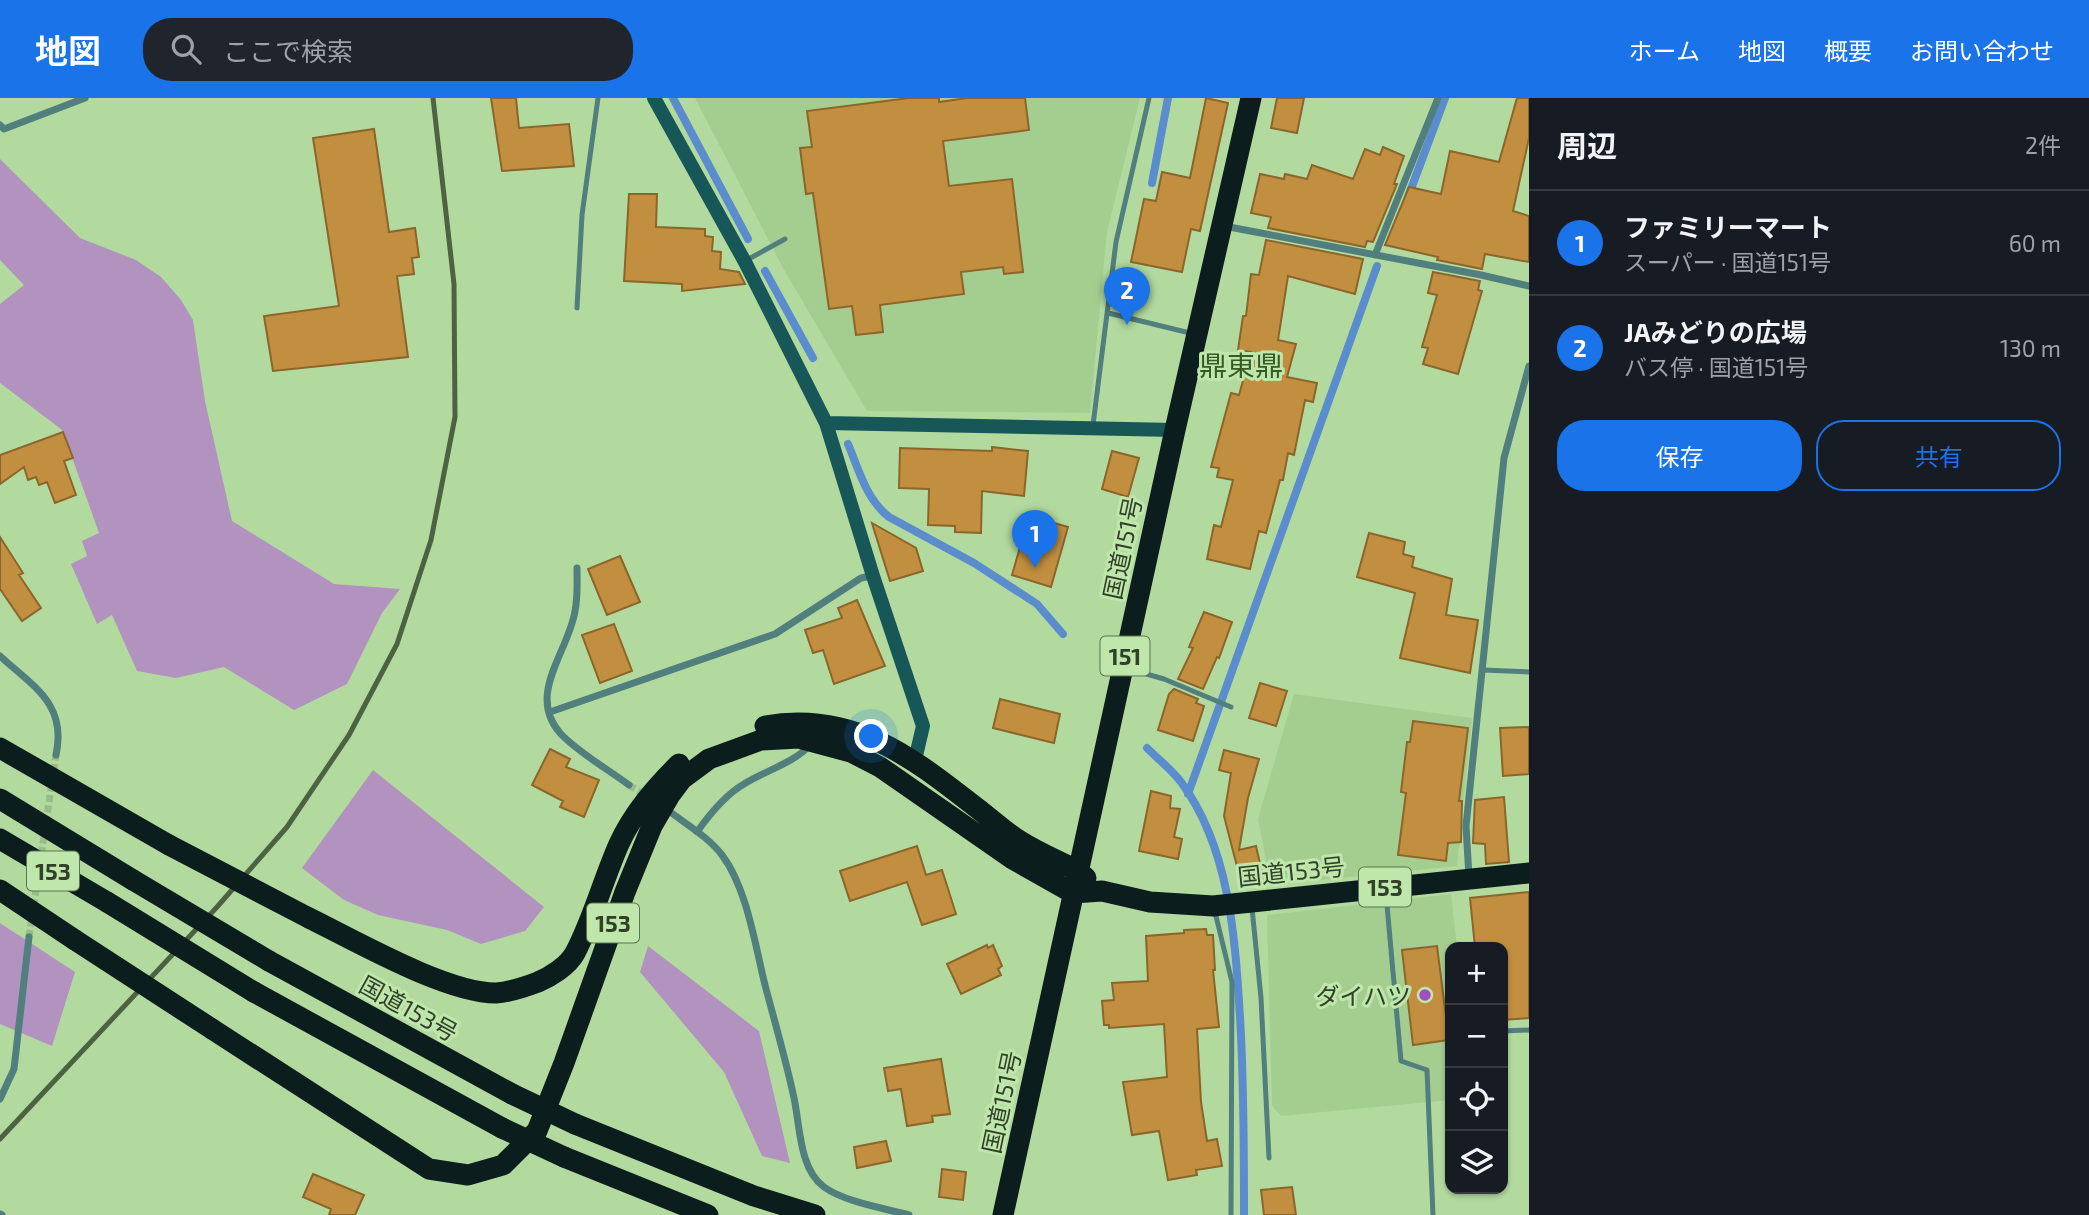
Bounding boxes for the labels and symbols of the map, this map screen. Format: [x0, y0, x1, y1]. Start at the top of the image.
pin: 2 [1104, 267, 1150, 325]
district label: 鼎東鼎 [1199, 348, 1283, 382]
street label: 国道151号 [1097, 494, 1147, 602]
pin: 1 [1012, 510, 1058, 568]
road number: 151 [1100, 636, 1150, 676]
your location [854, 719, 888, 753]
street label: 国道153号 [1236, 851, 1346, 891]
road number: 153 [27, 852, 79, 890]
road number: 153 [1359, 867, 1411, 906]
road number: 153 [587, 904, 639, 943]
street label: 国道153号 [355, 969, 463, 1047]
place label: ダイハツ [1315, 981, 1411, 1010]
marker: ダイハツ [1417, 987, 1433, 1003]
street label: 国道151号 [976, 1048, 1026, 1156]

